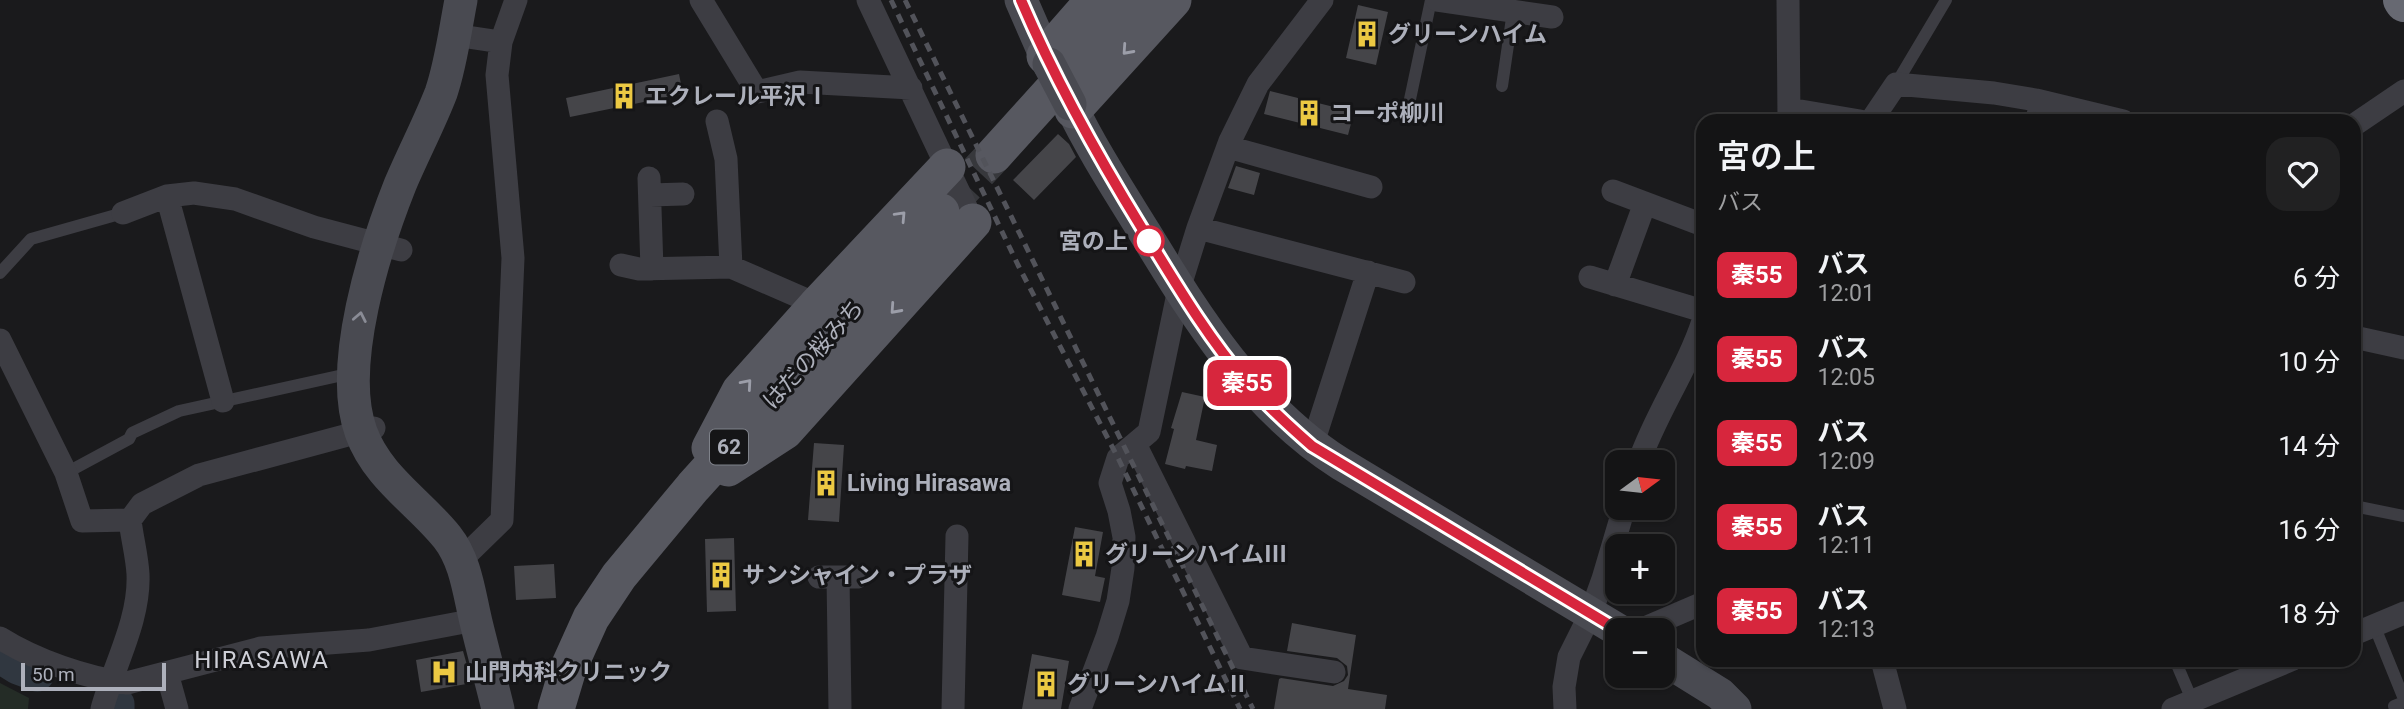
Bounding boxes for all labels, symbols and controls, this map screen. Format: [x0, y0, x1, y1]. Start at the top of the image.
building icon: グリーンハイム [1352, 19, 1382, 49]
place label: グリーンハイム [1388, 21, 1547, 48]
one-way arrow [1123, 42, 1135, 55]
building icon: エクレール平沢Ⅰ [609, 81, 639, 111]
place label: エクレール平沢Ⅰ [645, 83, 829, 110]
building icon: コーポ柳川 [1294, 98, 1324, 128]
place label: コーポ柳川 [1330, 100, 1445, 127]
text: 宮の上 [1717, 137, 1816, 176]
button: heart [2266, 137, 2340, 211]
text: バス [1717, 189, 1763, 216]
one-way arrow [892, 211, 905, 224]
marker: 宮の上 [1134, 226, 1164, 256]
place label: 宮の上 [1059, 228, 1128, 255]
text: バス [1818, 249, 1870, 279]
text: 秦55 [1731, 261, 1783, 289]
text: 6 分 [2293, 263, 2340, 293]
text: 12:01 [1818, 280, 1875, 307]
street label: はだの桜みち [757, 294, 869, 414]
one-way arrow [890, 301, 903, 314]
one-way arrow [352, 311, 367, 323]
text: バス [1818, 333, 1870, 363]
text: 秦55 [1731, 345, 1783, 373]
text: 10 分 [2278, 347, 2340, 377]
line badge: 秦55 [1207, 360, 1287, 406]
text: 12:05 [1818, 364, 1875, 391]
text: 秦55 [1221, 369, 1273, 397]
one-way arrow [739, 379, 751, 392]
text: バス [1818, 417, 1870, 447]
text: 秦55 [1731, 429, 1783, 457]
road number: 62 [710, 430, 748, 464]
text: 14 分 [2278, 431, 2340, 461]
text: 12:09 [1818, 448, 1875, 475]
north arrow [1605, 450, 1675, 520]
map controls [1605, 450, 1675, 688]
building icon: Living Hirasawa [811, 468, 841, 498]
place label: Living Hirasawa [847, 470, 1011, 497]
text: バス [1818, 501, 1870, 531]
text: 秦55 [1731, 513, 1783, 541]
text: 16 分 [2278, 515, 2340, 545]
text: 12:11 [1818, 532, 1875, 559]
button: + [1605, 534, 1675, 604]
building icon: グリーンハイムⅢ [1069, 539, 1099, 569]
place label: グリーンハイムⅢ [1105, 541, 1287, 568]
building icon: サンシャイン・プラザ [706, 560, 736, 590]
place label: サンシャイン・プラザ [742, 562, 972, 589]
text: バス [1818, 585, 1870, 615]
text: 秦55 [1731, 597, 1783, 625]
text: 18 分 [2278, 599, 2340, 629]
text: 12:13 [1818, 616, 1875, 643]
button: − [1605, 618, 1675, 688]
district label: HIRASAWA [194, 646, 330, 674]
hospital icon: 山門内科クリニック [429, 657, 459, 687]
place label: 山門内科クリニック [465, 659, 672, 686]
scale bar [21, 660, 166, 692]
text: 50 m [32, 663, 75, 686]
building icon: グリーンハイムⅡ [1031, 669, 1061, 699]
place label: グリーンハイムⅡ [1067, 671, 1249, 698]

